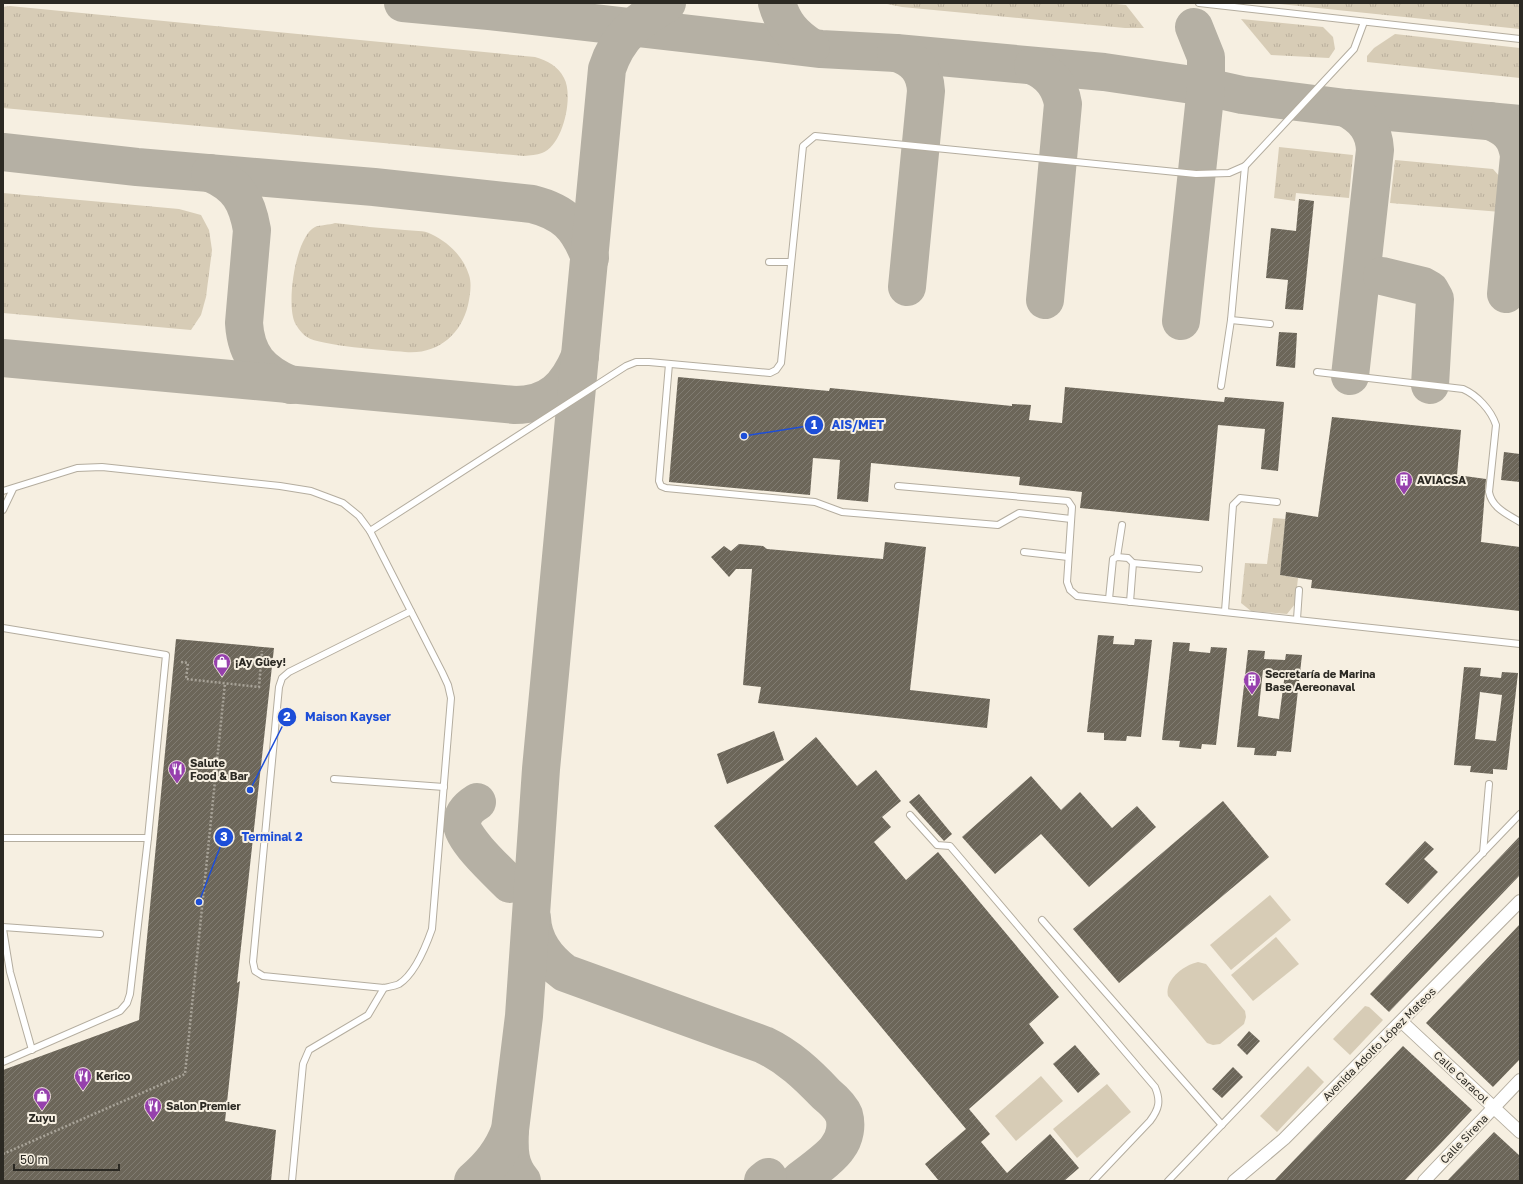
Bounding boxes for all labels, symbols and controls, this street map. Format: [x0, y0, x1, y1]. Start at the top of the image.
callout: AIS/MET [804, 413, 893, 437]
text: 1 [811, 417, 817, 432]
text: AIS/MET [832, 417, 885, 432]
building icon: AVIACSA [1394, 470, 1414, 495]
place label: AVIACSA [1417, 473, 1466, 486]
shop icon: ¡Ay Güey! [212, 652, 232, 677]
place label: ¡Ay Güey! [235, 655, 286, 668]
place label: Secretaría de Marina Base Aereonaval [1265, 667, 1375, 693]
building icon: Secretaría de Marina Base Aereonaval [1242, 670, 1262, 695]
callout: Maison Kayser [277, 705, 399, 729]
text: 2 [283, 709, 291, 724]
text: Maison Kayser [305, 709, 391, 724]
place label: Salute Food & Bar [190, 756, 249, 782]
restaurant icon: Salute Food & Bar [167, 759, 187, 784]
callout: Terminal 2 [214, 825, 311, 849]
text: 3 [220, 829, 228, 844]
text: Terminal 2 [242, 829, 302, 844]
street label: Avenida Adolfo López Mateos [1319, 984, 1438, 1103]
street label: Calle Caracol [1431, 1048, 1492, 1106]
restaurant icon: Kerico [73, 1066, 93, 1091]
place label: Kerico [96, 1069, 131, 1082]
shop icon: Zuyu [32, 1086, 52, 1111]
restaurant icon: Salon Premier [143, 1096, 163, 1121]
place label: Salon Premier [166, 1099, 241, 1112]
place label: Zuyu [29, 1111, 55, 1124]
street label: Calle Sirena [1437, 1111, 1490, 1166]
scale bar [14, 1146, 119, 1172]
text: 50 m [20, 1152, 48, 1167]

